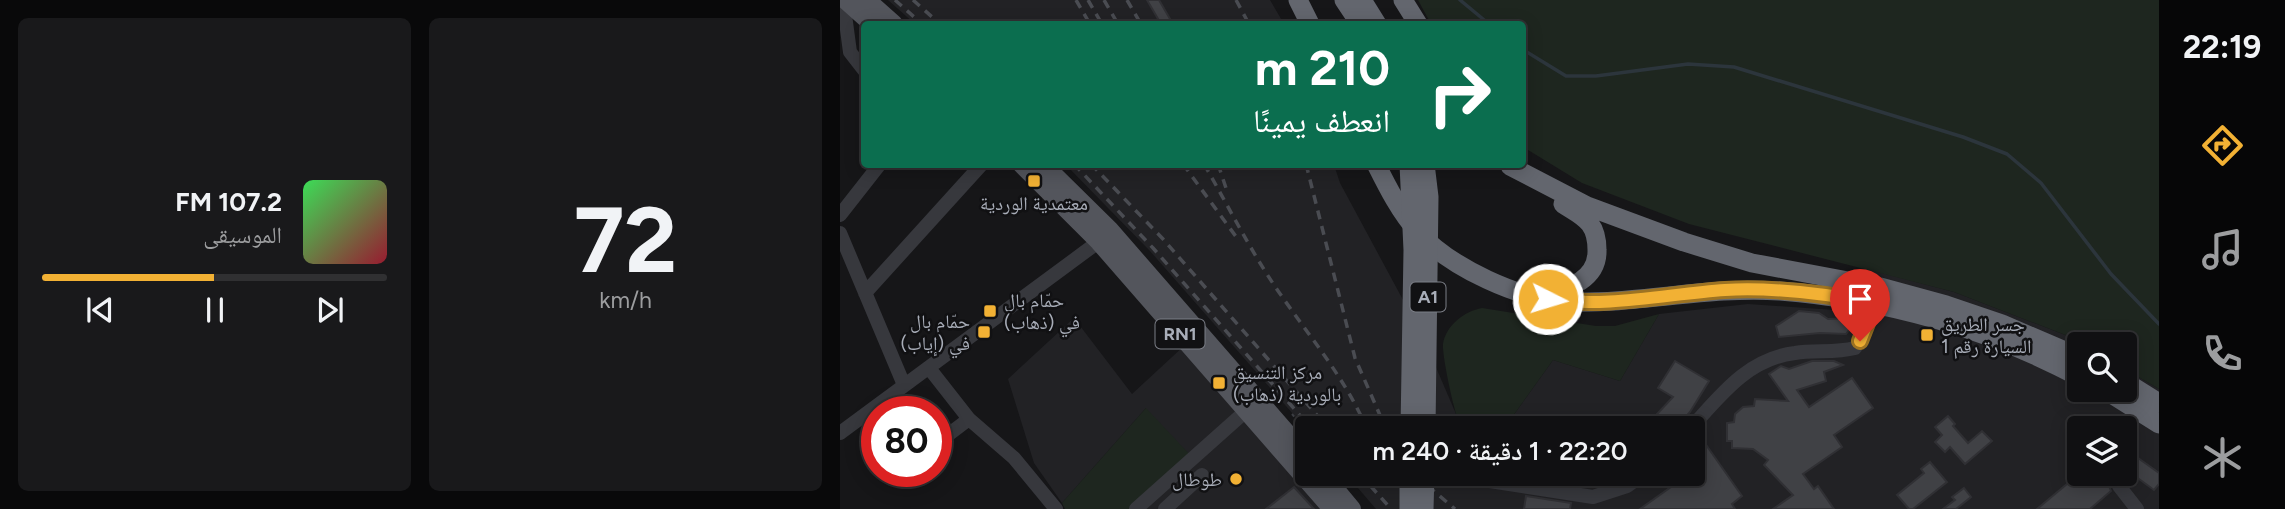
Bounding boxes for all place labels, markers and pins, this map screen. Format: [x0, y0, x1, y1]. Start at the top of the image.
marker: معتمدية الوردية [1026, 173, 1042, 189]
place label: معتمدية الوردية [980, 192, 1088, 215]
pin [1830, 269, 1890, 341]
place label: حمّام بال في (ذهاب) [1004, 289, 1080, 337]
marker: حمّام بال في (ذهاب) [982, 303, 998, 319]
place label: حمّام بال في (إياب) [900, 310, 970, 358]
place label: جسر الطريق السيارة رقم 1 [1941, 313, 2031, 359]
marker: حمّام بال في (إياب) [976, 324, 992, 340]
marker: جسر الطريق السيارة رقم 1 [1919, 327, 1935, 343]
place label: مركز التنسيق بالوردية (ذهاب) [1233, 361, 1341, 406]
marker: مركز التنسيق بالوردية (ذهاب) [1211, 375, 1227, 391]
place label: طوطال [1172, 468, 1222, 491]
marker: طوطال [1228, 471, 1244, 487]

